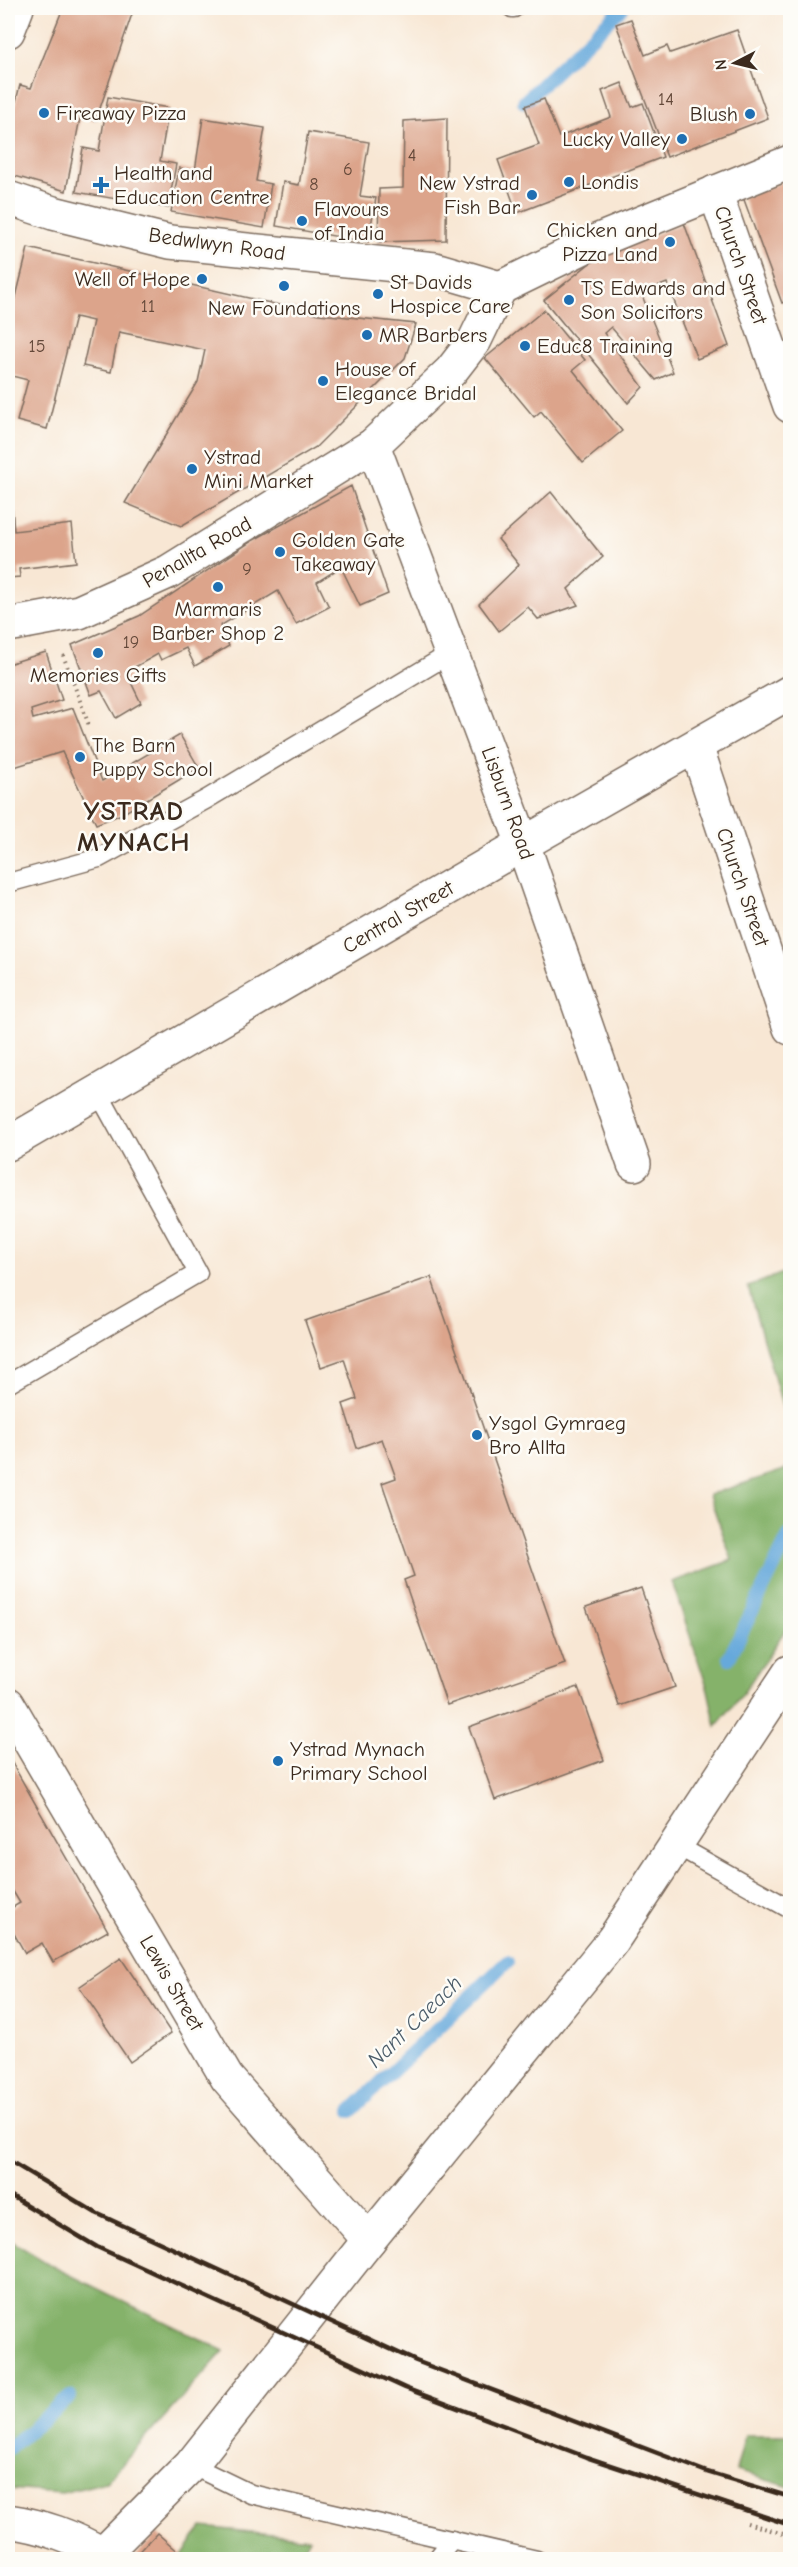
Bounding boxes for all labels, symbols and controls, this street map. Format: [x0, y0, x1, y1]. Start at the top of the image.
north arrow [705, 33, 765, 93]
text: N [712, 58, 731, 71]
house number: 14 [658, 89, 674, 110]
place label: Fireaway Pizza [56, 101, 187, 125]
place label: Blush [690, 102, 738, 126]
marker: Fireaway Pizza [37, 106, 51, 120]
marker: Blush [743, 107, 757, 121]
place label: Lucky Valley [562, 127, 671, 151]
marker: Lucky Valley [675, 132, 689, 146]
house number: 4 [408, 145, 416, 166]
house number: 6 [343, 159, 353, 180]
place label: Health and Education Centre [114, 161, 269, 209]
place label: Londis [581, 170, 639, 194]
place label: New Ystrad Fish Bar [419, 171, 521, 219]
house number: 8 [309, 174, 319, 195]
marker: Londis [562, 175, 576, 189]
marker: Health and Education Centre [92, 176, 110, 194]
marker: New Ystrad Fish Bar [525, 188, 539, 202]
place label: Flavours of India [314, 197, 389, 245]
street label: Church Street [710, 203, 773, 328]
marker: Flavours of India [295, 214, 309, 228]
place label: Chicken and Pizza Land [547, 218, 658, 266]
street label: Bedwlwyn Road [147, 223, 287, 265]
marker: Chicken and Pizza Land [663, 235, 677, 249]
place label: Well of Hope [75, 267, 190, 291]
place label: St Davids Hospice Care [390, 270, 511, 318]
marker: Well of Hope [195, 272, 209, 286]
place label: TS Edwards and Son Solicitors [581, 276, 726, 324]
marker: New Foundations [277, 279, 291, 293]
marker: St Davids Hospice Care [371, 287, 385, 301]
marker: TS Edwards and Son Solicitors [562, 293, 576, 307]
house number: 11 [141, 296, 155, 317]
place label: New Foundations [208, 296, 360, 320]
place label: MR Barbers [379, 323, 487, 347]
marker: MR Barbers [360, 328, 374, 342]
place label: Educ8 Training [537, 334, 673, 358]
house number: 15 [29, 336, 45, 357]
marker: Educ8 Training [518, 339, 532, 353]
place label: House of Elegance Bridal [335, 357, 477, 405]
marker: House of Elegance Bridal [316, 374, 330, 388]
place label: Ystrad Mini Market [204, 445, 314, 493]
marker: Ystrad Mini Market [185, 462, 199, 476]
street label: Penallta Road [138, 511, 256, 593]
place label: Golden Gate Takeaway [292, 528, 405, 576]
marker: Golden Gate Takeaway [273, 545, 287, 559]
house number: 9 [242, 559, 252, 580]
marker: Marmaris Barber Shop 2 [211, 580, 225, 594]
place label: Marmaris Barber Shop 2 [152, 597, 284, 645]
house number: 19 [123, 632, 139, 653]
marker: Memories Gifts [91, 646, 105, 660]
place label: Memories Gifts [30, 663, 166, 687]
place label: The Barn Puppy School [92, 733, 213, 781]
street label: Lisburn Road [476, 743, 540, 863]
marker: The Barn Puppy School [73, 750, 87, 764]
district label: YSTRAD MYNACH [77, 796, 191, 858]
street label: Church Street [712, 825, 775, 950]
street label: Central Street [338, 875, 459, 958]
place label: Ysgol Gymraeg Bro Allta [489, 1411, 626, 1459]
marker: Ysgol Gymraeg Bro Allta [470, 1428, 484, 1442]
place label: Ystrad Mynach Primary School [290, 1737, 428, 1785]
marker: Ystrad Mynach Primary School [271, 1754, 285, 1768]
street label: Lewis Street [135, 1931, 209, 2036]
water label: Nant Caeach [362, 1970, 468, 2073]

